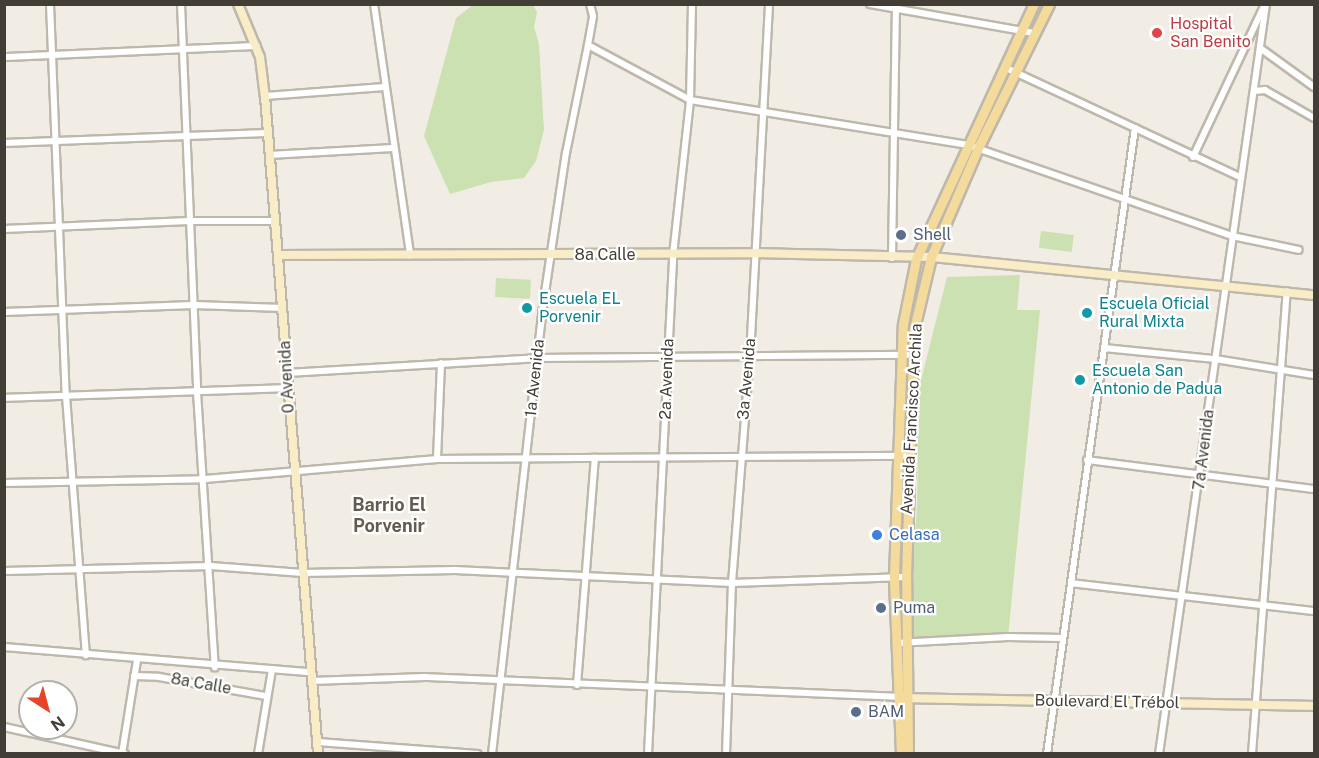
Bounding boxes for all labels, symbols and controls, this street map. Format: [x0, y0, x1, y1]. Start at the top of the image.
place label: Hospital San Benito [1170, 14, 1251, 52]
marker: Hospital San Benito [1148, 24, 1166, 42]
place label: Shell [913, 225, 951, 245]
marker: Shell [894, 228, 908, 242]
street label: 8a Calle [575, 245, 635, 265]
place label: Escuela EL Porvenir [539, 289, 621, 327]
place label: Escuela Oficial Rural Mixta [1099, 294, 1210, 332]
marker: Escuela EL Porvenir [520, 301, 534, 315]
marker: Escuela Oficial Rural Mixta [1080, 306, 1094, 320]
street label: Avenida Francisco Archila [897, 323, 927, 515]
street label: 3a Avenida [734, 337, 760, 421]
street label: 1a Avenida [521, 338, 549, 418]
street label: 2a Avenida [656, 338, 678, 420]
street label: 0 Avenida [276, 340, 298, 414]
place label: Escuela San Antonio de Padua [1092, 361, 1222, 399]
marker: Escuela San Antonio de Padua [1073, 373, 1087, 387]
street label: 7a Avenida [1190, 408, 1218, 492]
district label: Barrio El Porvenir [352, 495, 426, 538]
place label: Celasa [889, 525, 940, 545]
marker: Celasa [870, 528, 884, 542]
place label: Puma [893, 598, 935, 618]
marker: Puma [874, 601, 888, 615]
street label: 8a Calle [169, 669, 233, 699]
north arrow [18, 680, 78, 740]
street label: Boulevard El Trébol [1034, 691, 1180, 713]
place label: BAM [868, 702, 904, 722]
marker: BAM [849, 705, 863, 719]
text: N [47, 712, 68, 735]

